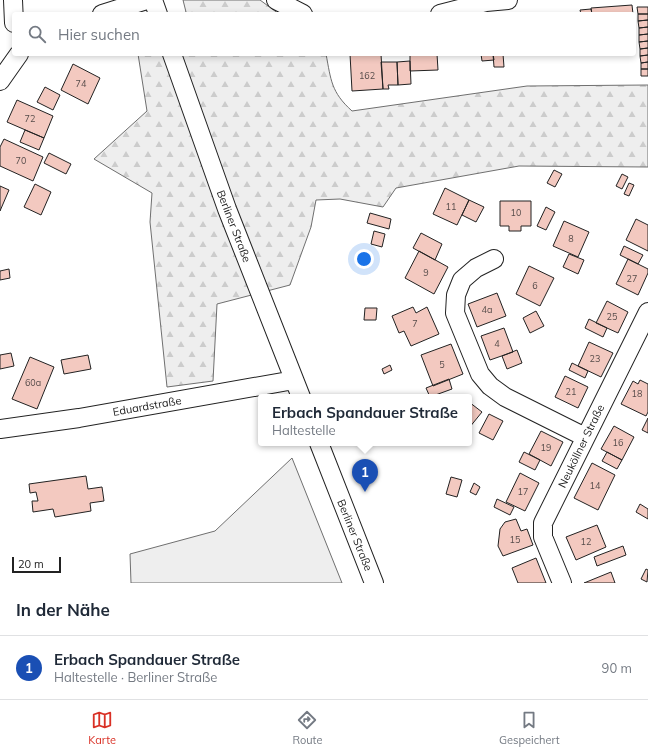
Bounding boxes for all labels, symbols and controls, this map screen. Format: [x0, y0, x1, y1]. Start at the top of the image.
search box [12, 12, 636, 56]
icon: search [26, 23, 48, 45]
text: Hier suchen [58, 25, 140, 44]
house number: 162 [359, 70, 375, 81]
house number: 74 [76, 78, 87, 89]
house number: 72 [25, 113, 35, 124]
house number: 70 [16, 155, 26, 166]
street label: Berliner Straße [214, 188, 254, 264]
house number: 11 [446, 201, 456, 212]
house number: 10 [511, 207, 521, 218]
house number: 8 [568, 233, 574, 244]
your location [354, 249, 374, 269]
house number: 9 [423, 267, 429, 278]
house number: 27 [627, 273, 637, 284]
house number: 6 [532, 280, 538, 291]
house number: 4a [482, 304, 492, 315]
house number: 25 [607, 311, 618, 322]
house number: 7 [412, 318, 418, 329]
house number: 4 [494, 338, 500, 349]
house number: 23 [590, 353, 600, 364]
house number: 5 [439, 359, 445, 370]
house number: 60a [25, 377, 41, 388]
house number: 21 [566, 386, 576, 397]
house number: 18 [632, 388, 642, 399]
street label: Eduardstraße [112, 393, 182, 419]
popup [258, 394, 472, 446]
street label: Neuköllner Straße [555, 402, 607, 490]
text: Erbach Spandauer Straße [272, 403, 458, 422]
text: Haltestelle [272, 422, 336, 438]
house number: 16 [613, 437, 623, 448]
house number: 19 [541, 442, 551, 453]
pin: 1 [352, 459, 378, 492]
house number: 14 [590, 480, 601, 491]
house number: 17 [518, 486, 528, 497]
street label: Berliner Straße [334, 497, 376, 573]
house number: 15 [510, 534, 521, 545]
house number: 12 [581, 536, 591, 547]
scale bar [12, 555, 61, 574]
text: 20 m [18, 557, 44, 571]
text: In der Nähe [16, 599, 110, 620]
text: Erbach Spandauer Straße [54, 650, 240, 669]
text: 1 [25, 660, 33, 676]
text: 90 m [602, 660, 632, 676]
text: Haltestelle · Berliner Straße [54, 669, 217, 685]
tab: Karte [88, 709, 116, 747]
tab: Route [293, 709, 322, 747]
tab: Gespeichert [499, 709, 560, 747]

